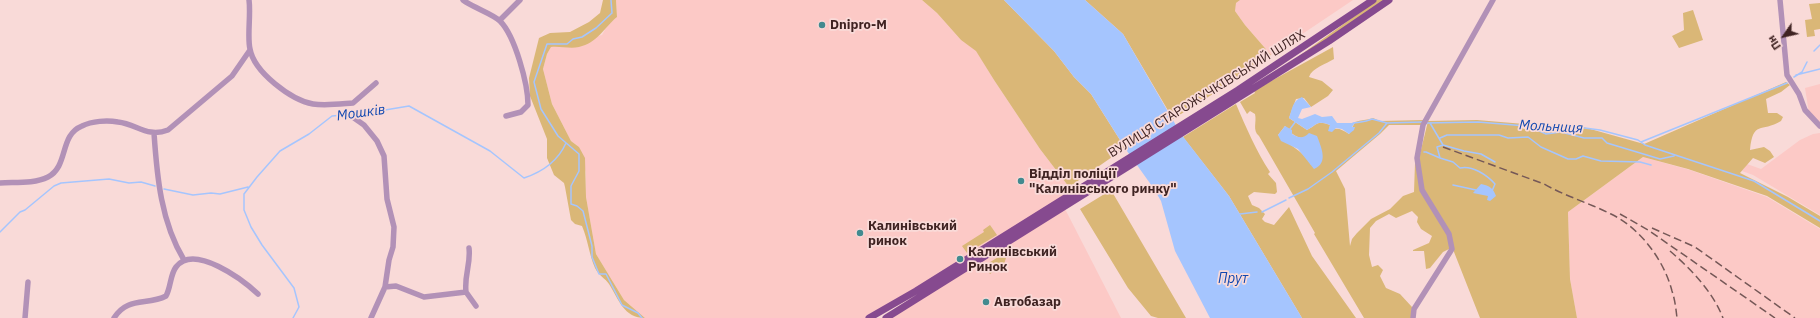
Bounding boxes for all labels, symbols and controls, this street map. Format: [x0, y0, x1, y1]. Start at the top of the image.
north arrow [1764, 16, 1804, 56]
place label: Dnipro-M [830, 17, 887, 33]
marker: Dnipro-M [817, 20, 827, 30]
street label: ВУЛИЦЯ СТАРОЖУЧКІВСЬКИЙ ШЛЯХ [1106, 27, 1308, 161]
text: Пн [1764, 33, 1784, 53]
water label: Мошків [336, 101, 386, 125]
water label: Мольниця [1519, 117, 1583, 137]
place label: Відділ поліції "Калинівського ринку" [1029, 166, 1177, 197]
marker: Відділ поліції "Калинівського ринку" [1016, 176, 1026, 186]
place label: Калинівський ринок [868, 218, 957, 249]
marker: Калинівський ринок [855, 228, 865, 238]
place label: Калинівський Ринок [968, 244, 1057, 275]
marker: Калинівський Ринок [955, 254, 965, 264]
water label: Прут [1218, 271, 1248, 287]
place label: Автобазар [994, 294, 1061, 310]
marker: Автобазар [981, 297, 991, 307]

